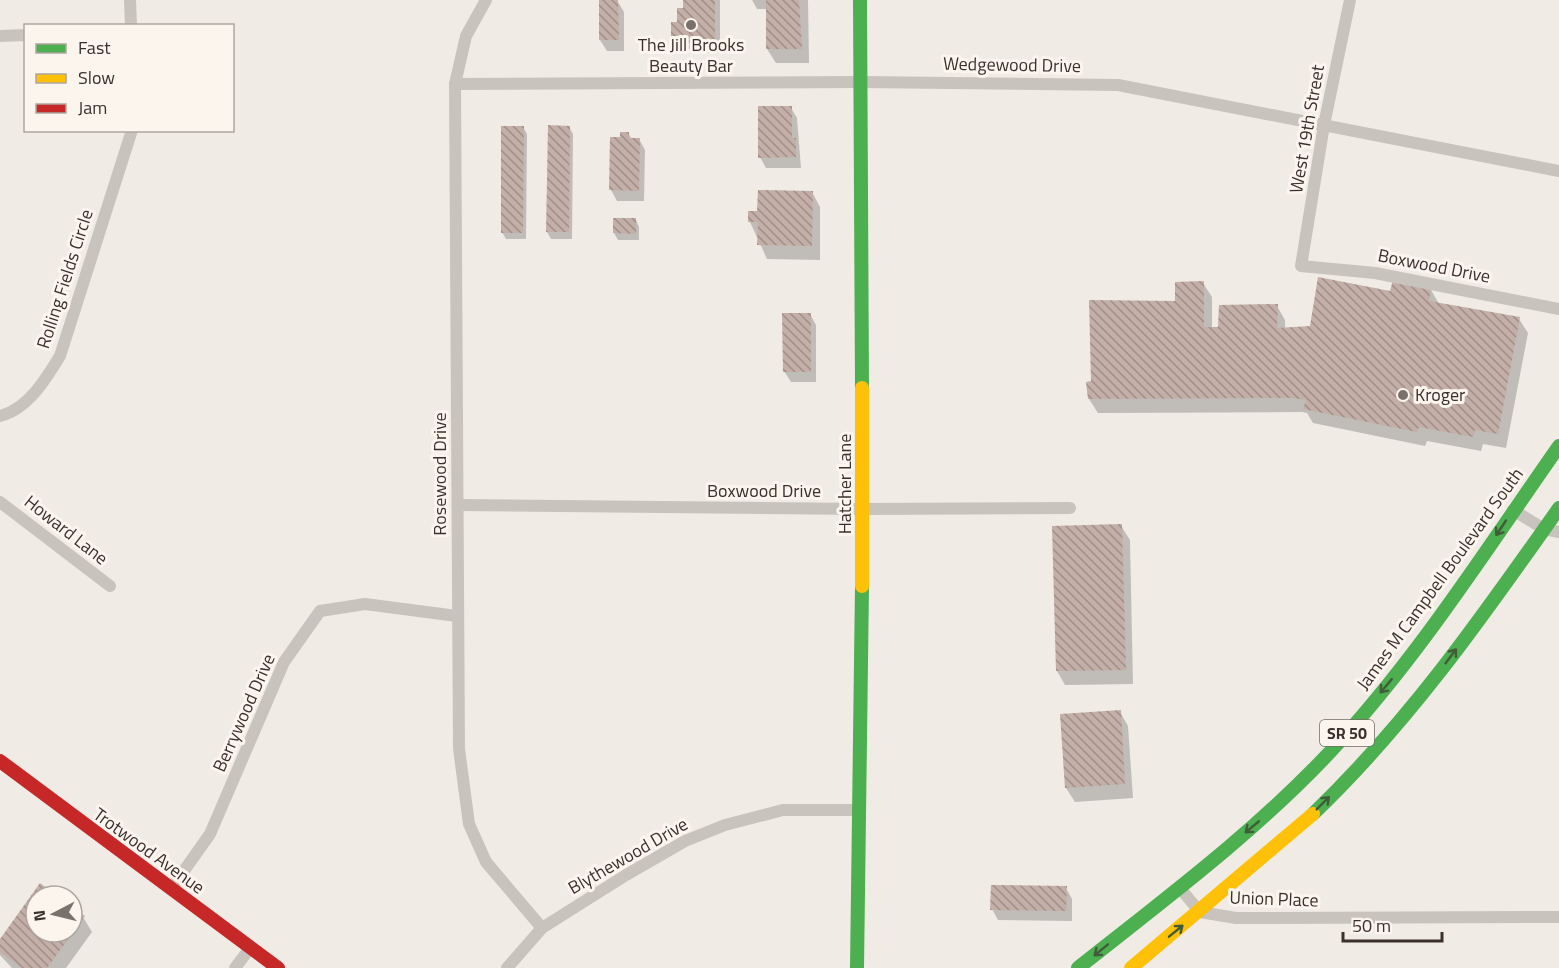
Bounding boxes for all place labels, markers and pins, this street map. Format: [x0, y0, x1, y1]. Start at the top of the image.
marker: The Jill Brooks Beauty Bar [684, 18, 698, 32]
place label: The Jill Brooks Beauty Bar [638, 31, 744, 79]
place label: Kroger [1415, 381, 1465, 408]
marker: Kroger [1396, 388, 1410, 402]

